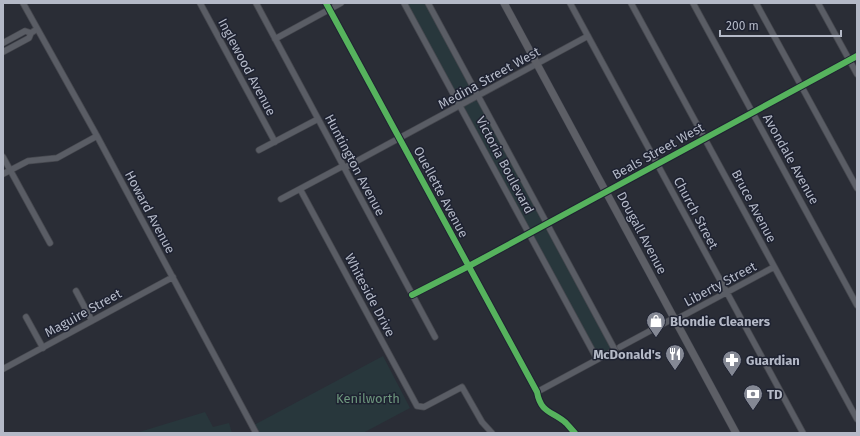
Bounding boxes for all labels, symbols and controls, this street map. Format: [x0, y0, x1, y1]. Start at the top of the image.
scale bar [720, 12, 841, 38]
street label: Inglewood Avenue [215, 16, 279, 118]
text: 200 m [726, 19, 759, 33]
street label: Medina Street West [436, 44, 543, 112]
street label: Avondale Avenue [760, 111, 822, 207]
street label: Huntington Avenue [322, 112, 388, 218]
street label: Victoria Boulevard [473, 114, 537, 216]
street label: Beals Street West [610, 119, 707, 182]
street label: Ouellette Avenue [411, 144, 471, 240]
street label: Bruce Avenue [729, 167, 779, 245]
street label: Howard Avenue [122, 168, 178, 256]
street label: Church Street [671, 174, 721, 252]
street label: Dougall Avenue [614, 189, 670, 277]
street label: Whiteside Drive [342, 251, 398, 339]
street label: Liberty Street [681, 259, 759, 309]
street label: Maguire Street [42, 286, 124, 340]
shop icon: Blondie Cleaners [645, 310, 667, 338]
place label: Blondie Cleaners [670, 314, 771, 329]
restaurant icon: McDonald's [664, 343, 686, 371]
place label: McDonald's [593, 347, 662, 362]
pharmacy icon: Guardian [721, 349, 743, 377]
place label: Guardian [746, 353, 800, 368]
bank icon: TD [742, 383, 764, 411]
place label: TD [767, 387, 783, 402]
park label: Kenilworth [336, 391, 400, 406]

